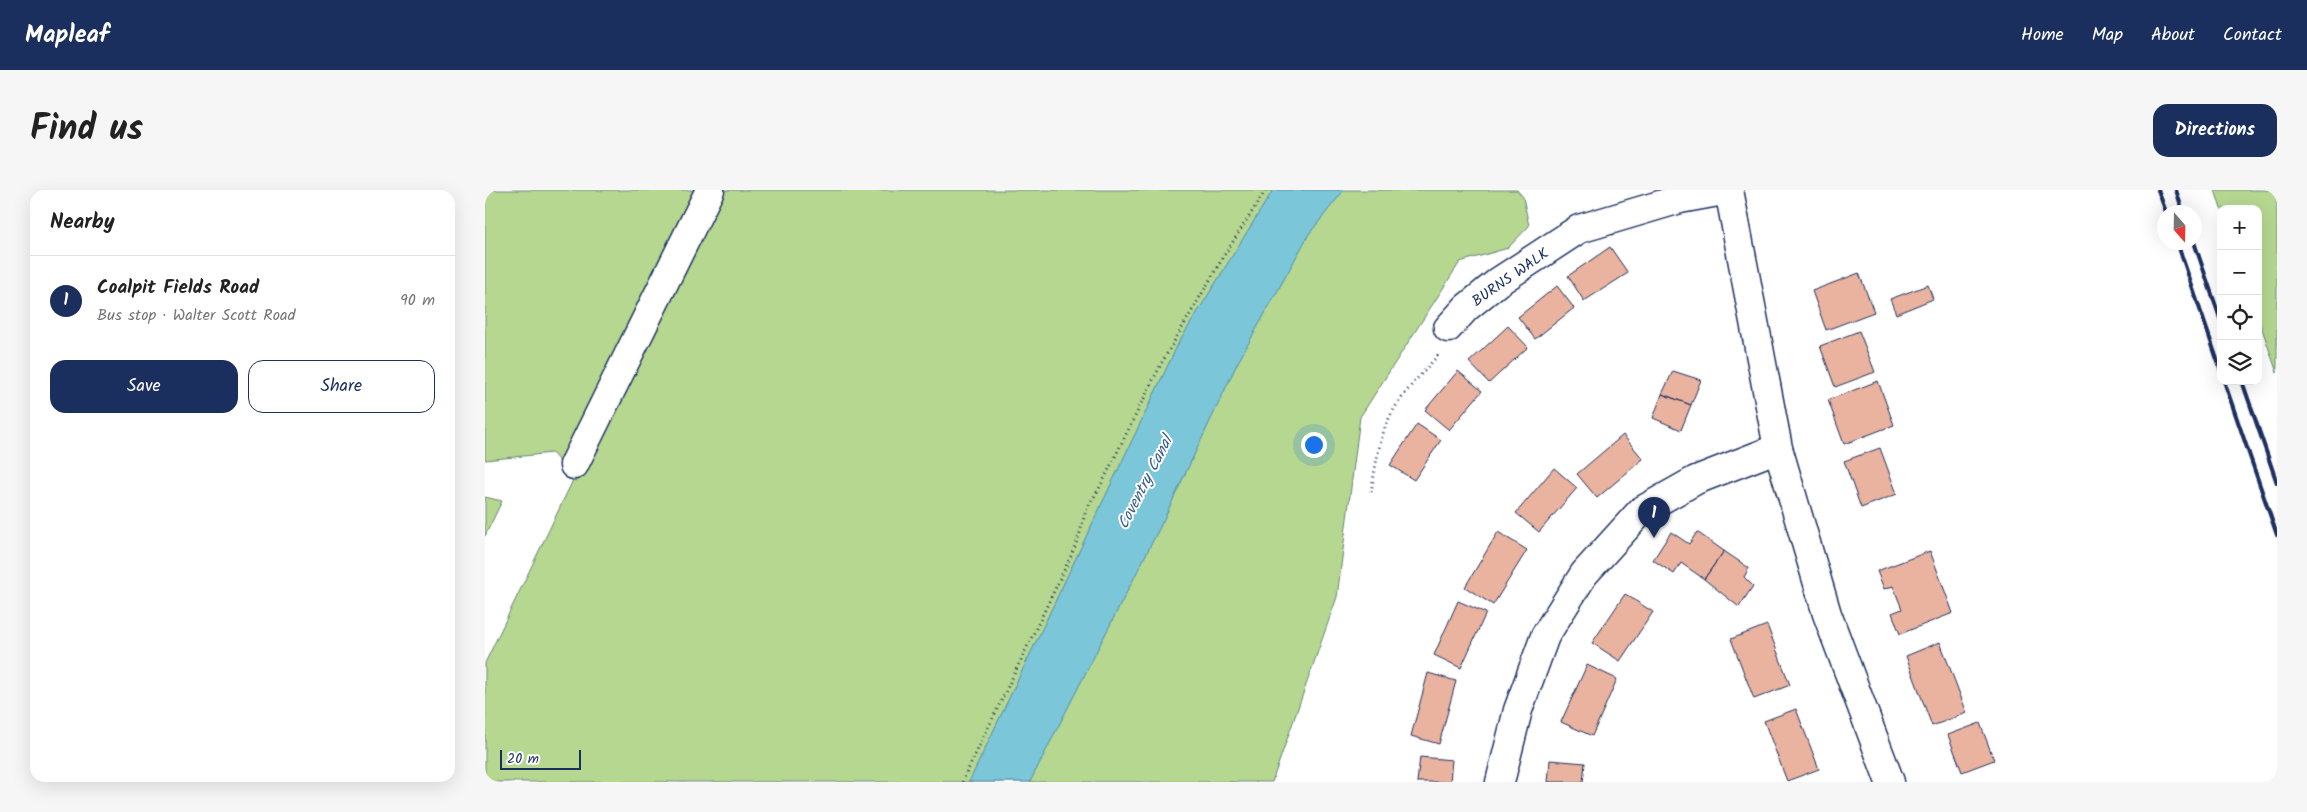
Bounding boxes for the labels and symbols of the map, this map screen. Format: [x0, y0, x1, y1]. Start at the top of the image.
north arrow [2157, 205, 2202, 250]
street label: BURNS WALK [1467, 242, 1554, 313]
water label: Coventry Canal [1111, 429, 1181, 534]
your location [1301, 432, 1327, 458]
pin: 1 [1638, 497, 1670, 538]
scale bar [500, 747, 581, 770]

